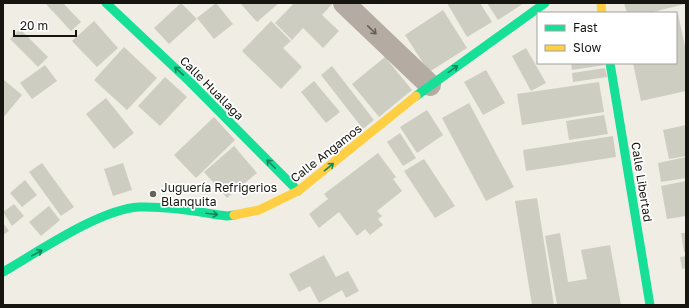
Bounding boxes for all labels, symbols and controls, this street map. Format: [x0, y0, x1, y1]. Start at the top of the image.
scale bar [14, 12, 76, 38]
legend [537, 12, 677, 64]
text: 20 m [20, 18, 48, 33]
text: Fast [573, 20, 598, 35]
one-way arrow [367, 25, 377, 35]
text: Slow [573, 40, 601, 55]
street label: Calle Huallaga [177, 53, 247, 123]
one-way arrow [447, 65, 458, 73]
one-way arrow [174, 67, 184, 76]
street label: Calle Angamos [287, 121, 365, 185]
street label: Calle Libertad [628, 141, 656, 223]
one-way arrow [266, 159, 276, 169]
one-way arrow [323, 162, 334, 171]
place label: Juguería Refrigerios Blanquita [161, 180, 277, 209]
marker: Juguería Refrigerios Blanquita [148, 189, 158, 199]
one-way arrow [205, 210, 218, 218]
one-way arrow [31, 248, 43, 256]

